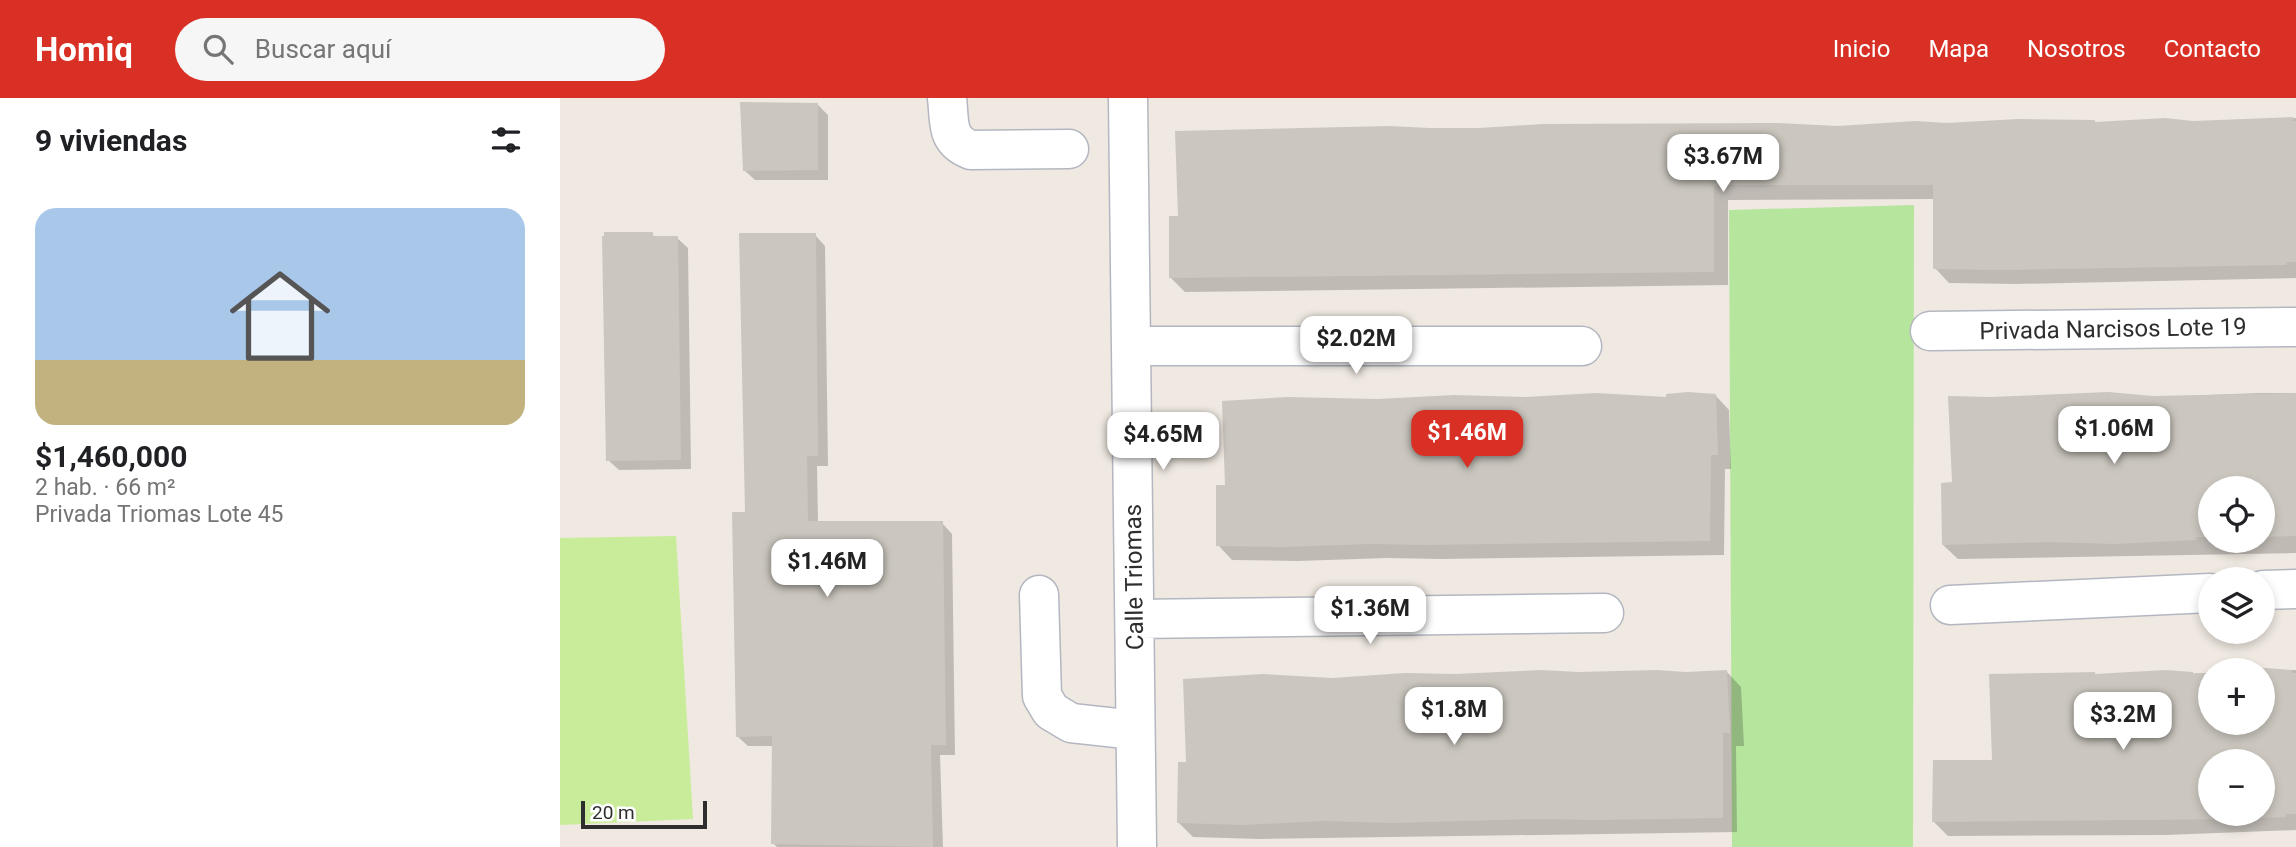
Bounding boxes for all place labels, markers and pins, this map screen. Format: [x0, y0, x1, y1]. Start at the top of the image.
pin: $3.67M [1666, 134, 1780, 194]
pin: $2.02M [1299, 316, 1413, 376]
pin: $1.06M [2057, 406, 2171, 466]
pin: $1.46M [1410, 410, 1524, 470]
pin: $4.65M [1106, 412, 1220, 472]
pin: $1.46M [770, 540, 884, 599]
pin: $1.36M [1313, 587, 1427, 646]
pin: $1.8M [1405, 688, 1503, 747]
pin: $3.2M [2074, 692, 2172, 752]

